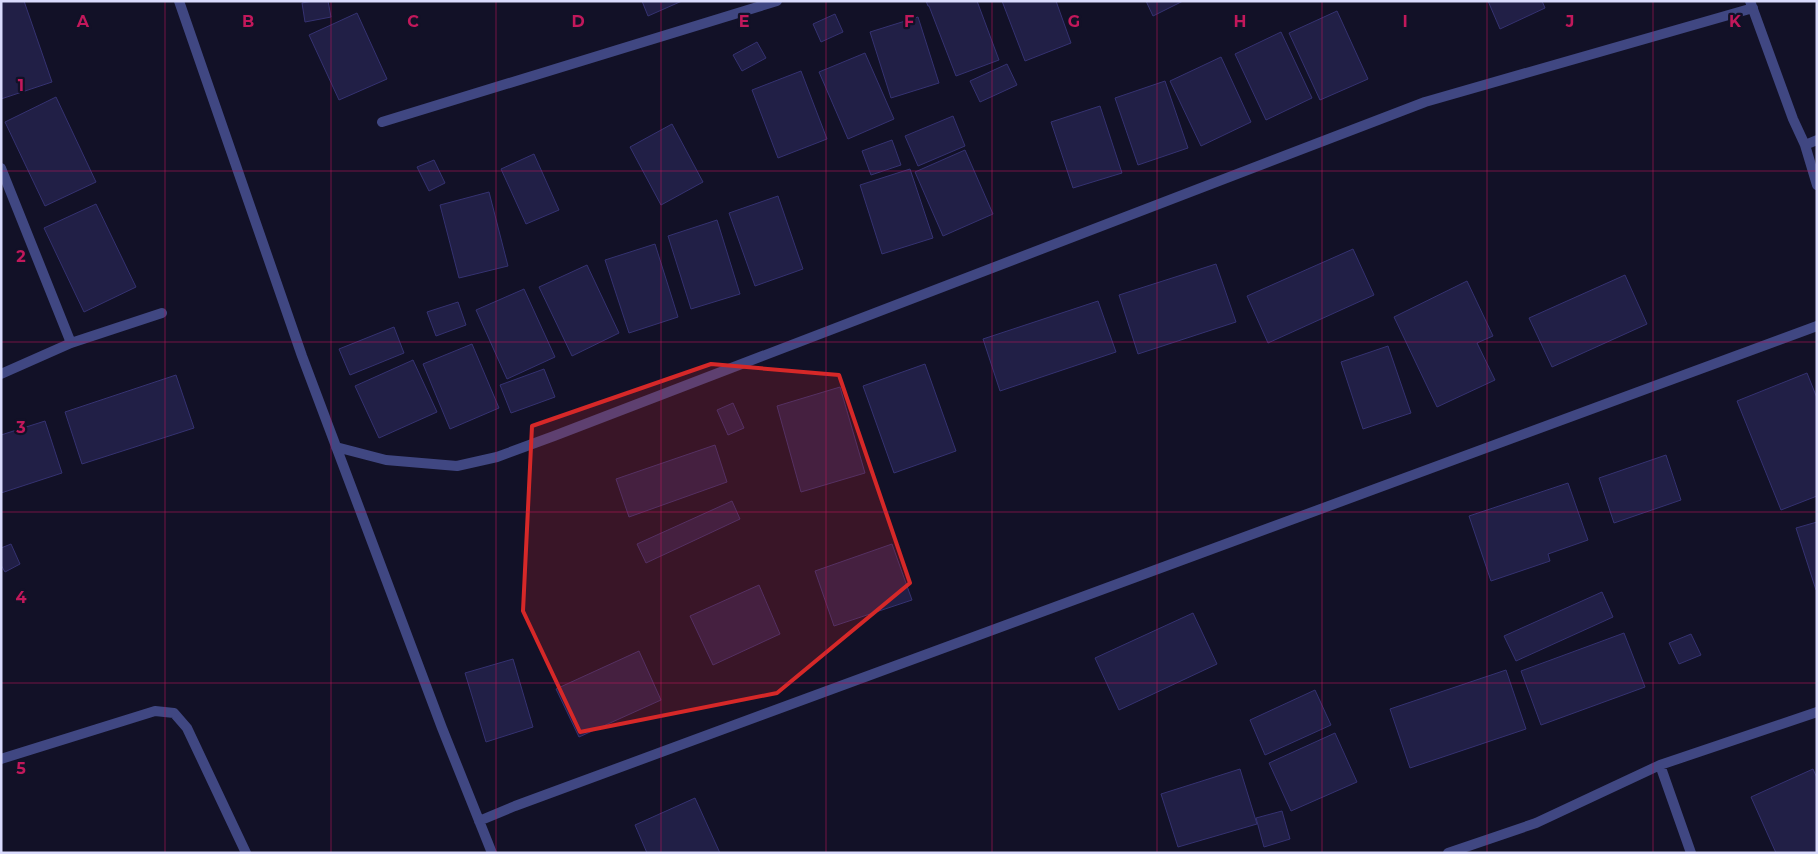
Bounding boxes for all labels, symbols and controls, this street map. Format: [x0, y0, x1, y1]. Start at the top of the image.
text: A [76, 12, 90, 31]
text: B [242, 12, 254, 31]
text: C [407, 12, 419, 31]
text: D [571, 12, 585, 31]
text: E [739, 12, 749, 31]
text: F [904, 12, 914, 31]
text: G [1068, 12, 1080, 31]
text: H [1234, 12, 1246, 31]
text: I [1402, 12, 1408, 31]
text: J [1565, 12, 1574, 31]
text: K [1729, 12, 1742, 31]
text: 1 [18, 76, 24, 95]
text: 2 [16, 247, 26, 266]
text: 3 [15, 418, 26, 437]
text: 4 [15, 588, 27, 607]
text: 5 [16, 759, 26, 778]

